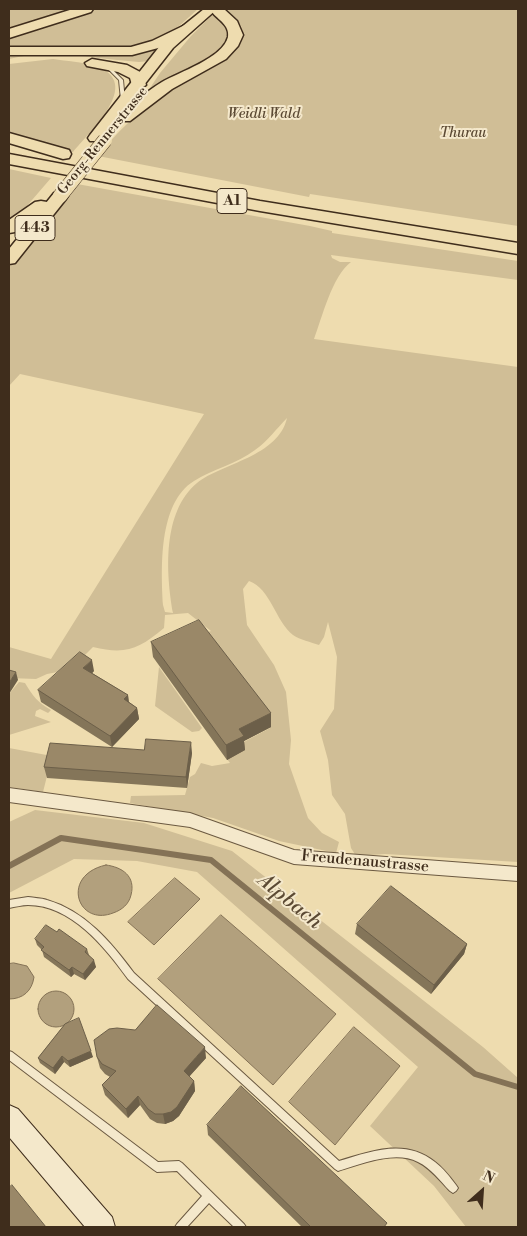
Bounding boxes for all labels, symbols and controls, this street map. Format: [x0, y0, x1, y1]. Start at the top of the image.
street label: Georg-Rennerstrasse [54, 84, 152, 198]
park label: Weidli Wald [228, 107, 300, 123]
park label: Thurau [440, 126, 486, 142]
road number: A1 [217, 188, 247, 214]
road number: 443 [15, 216, 55, 240]
street label: Freudenaustrasse [300, 847, 430, 877]
water label: Alpbach [252, 869, 326, 935]
north arrow [457, 1166, 507, 1216]
text: N [480, 1167, 497, 1188]

